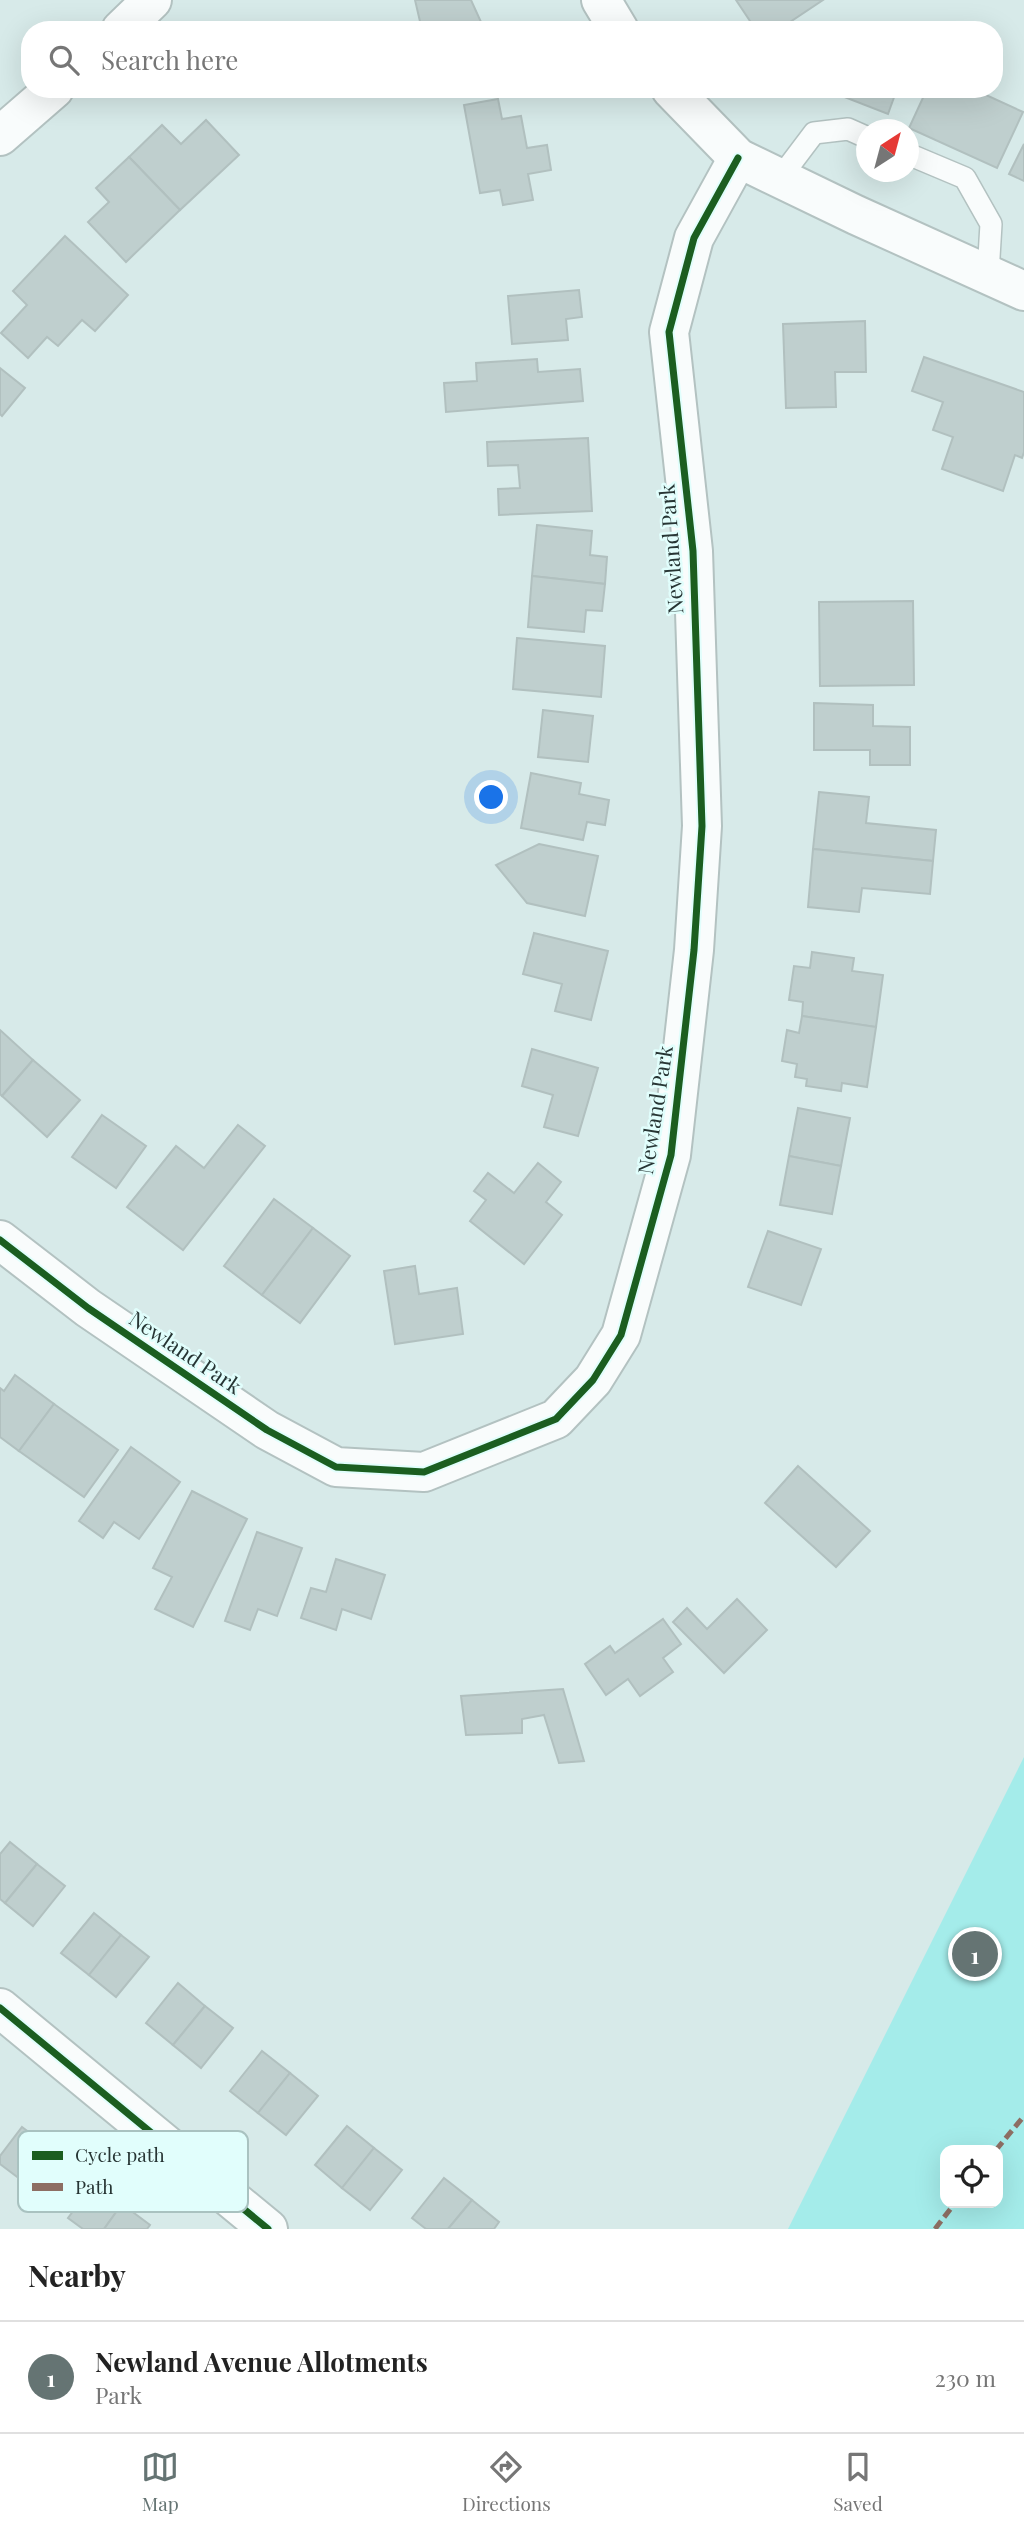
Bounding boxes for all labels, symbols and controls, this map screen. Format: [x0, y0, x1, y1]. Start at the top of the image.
search box [21, 21, 1003, 98]
icon: search [45, 41, 83, 79]
text: Search here [101, 42, 238, 77]
north arrow [856, 119, 919, 182]
street label: Newland Park [651, 483, 689, 615]
your location [474, 780, 508, 814]
street label: Newland Park [630, 1043, 678, 1176]
street label: Newland Park [124, 1303, 248, 1400]
pin: 1 [952, 1928, 998, 1980]
legend [18, 2131, 248, 2212]
text: Cycle path [75, 2141, 165, 2167]
map controls [940, 2145, 1003, 2208]
button: locate [940, 2145, 1003, 2208]
text: Path [75, 2173, 113, 2199]
text: Nearby [28, 2255, 126, 2295]
text: Newland Avenue Allotments [95, 2344, 428, 2379]
text: 1 [47, 2362, 55, 2393]
text: 230 m [935, 2362, 996, 2393]
text: Park [95, 2379, 142, 2410]
tab: Map [141, 2448, 179, 2516]
tab: Directions [462, 2448, 551, 2516]
tab: Saved [833, 2448, 883, 2516]

